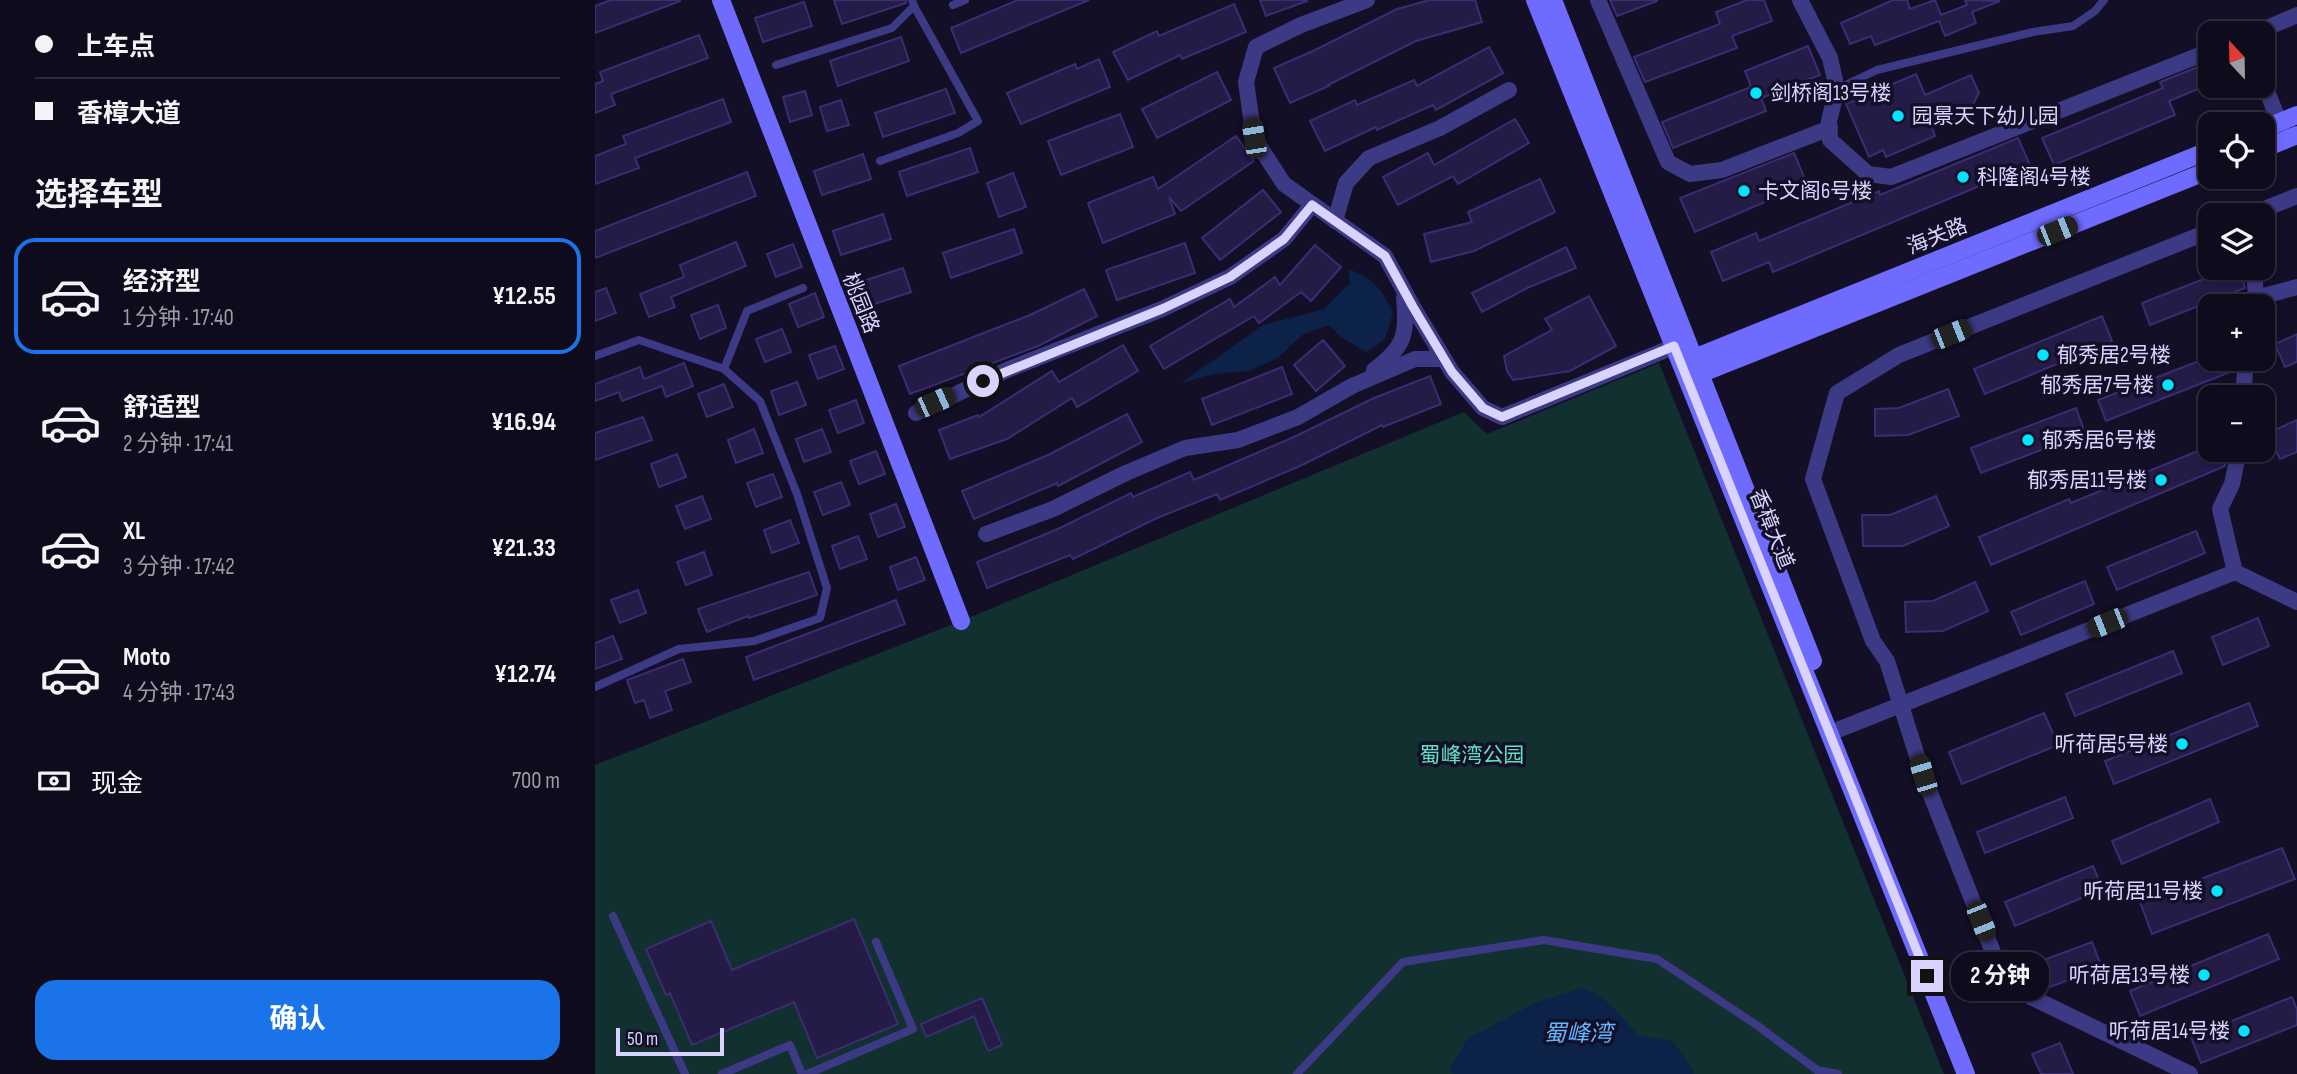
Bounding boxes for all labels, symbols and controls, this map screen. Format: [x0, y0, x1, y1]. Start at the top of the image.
north arrow [2198, 21, 2275, 98]
map controls [2198, 21, 2275, 462]
text: 上车点 [77, 32, 155, 63]
place label: 剑桥阁13号楼 [1770, 81, 1891, 106]
marker: 剑桥阁13号楼 [1748, 85, 1764, 101]
text: 香樟大道 [77, 99, 181, 130]
place label: 园景天下幼儿园 [1912, 104, 2059, 129]
marker: 园景天下幼儿园 [1890, 108, 1906, 124]
button: locate [2198, 112, 2275, 189]
car [1241, 116, 1268, 160]
place label: 科隆阁4号楼 [1977, 165, 2091, 190]
marker: 科隆阁4号楼 [1955, 169, 1971, 185]
text: 选择车型 [35, 176, 163, 215]
place label: 卡文阁6号楼 [1758, 179, 1872, 204]
marker: 卡文阁6号楼 [1736, 183, 1752, 199]
button: layers [2198, 203, 2275, 280]
street label: 海关路 [1903, 213, 1971, 260]
car [2034, 213, 2081, 249]
icon: car [39, 265, 102, 328]
text: 经济型 [123, 267, 201, 298]
street label: 桃园路 [837, 269, 884, 337]
text: ¥12.55 [492, 281, 556, 312]
button: + [2198, 294, 2275, 371]
text: 1 分钟 · 17:40 [123, 304, 234, 332]
car [1928, 316, 1975, 352]
place label: 郁秀居2号楼 [2057, 343, 2171, 368]
marker: 郁秀居2号楼 [2035, 347, 2051, 363]
route start [967, 365, 999, 397]
place label: 郁秀居7号楼 [2041, 373, 2154, 398]
marker: 郁秀居7号楼 [2160, 377, 2176, 393]
car [912, 384, 959, 420]
button: − [2198, 385, 2275, 462]
icon: car [39, 391, 102, 454]
text: 舒适型 [123, 393, 201, 424]
text: ¥16.94 [491, 407, 556, 438]
place label: 郁秀居6号楼 [2042, 428, 2156, 453]
text: 2 分钟 · 17:41 [123, 430, 233, 458]
marker: 郁秀居6号楼 [2020, 432, 2036, 448]
place label: 郁秀居11号楼 [2027, 468, 2147, 493]
marker: 郁秀居11号楼 [2153, 472, 2169, 488]
street label: 香樟大道 [1744, 486, 1799, 573]
text: XL [123, 516, 145, 547]
icon: car [39, 517, 102, 580]
text: ¥21.33 [491, 533, 556, 564]
text: 3 分钟 · 17:42 [123, 553, 235, 581]
car [2084, 605, 2131, 641]
text: Moto [123, 642, 171, 673]
icon: car [39, 643, 102, 706]
text: ¥12.74 [494, 659, 556, 690]
text: 4 分钟 · 17:43 [123, 679, 235, 707]
place label: 听荷居5号楼 [2055, 732, 2168, 757]
marker: 听荷居5号楼 [2174, 736, 2190, 752]
park label: 蜀峰湾公园 [1420, 743, 1525, 768]
car [1907, 752, 1940, 798]
icon: cash [35, 762, 73, 800]
text: 700 m [512, 767, 560, 795]
text: 现金 [91, 769, 143, 800]
place label: 听荷居11号楼 [2083, 879, 2203, 904]
marker: 听荷居11号楼 [2209, 883, 2225, 899]
car [1964, 898, 1999, 944]
callout: 2 分钟 [1951, 951, 2049, 1000]
route end [1911, 960, 1943, 992]
text: 2 分钟 [1970, 962, 2030, 990]
place label: 听荷居13号楼 [2069, 963, 2190, 988]
marker: 听荷居13号楼 [2196, 967, 2212, 983]
button: 确认 [35, 980, 560, 1060]
place label: 听荷居14号楼 [2109, 1019, 2230, 1044]
water label: 蜀峰湾 [1544, 1020, 1617, 1048]
marker: 听荷居14号楼 [2236, 1023, 2252, 1039]
scale bar [616, 1025, 725, 1057]
text: 50 m [627, 1028, 658, 1051]

